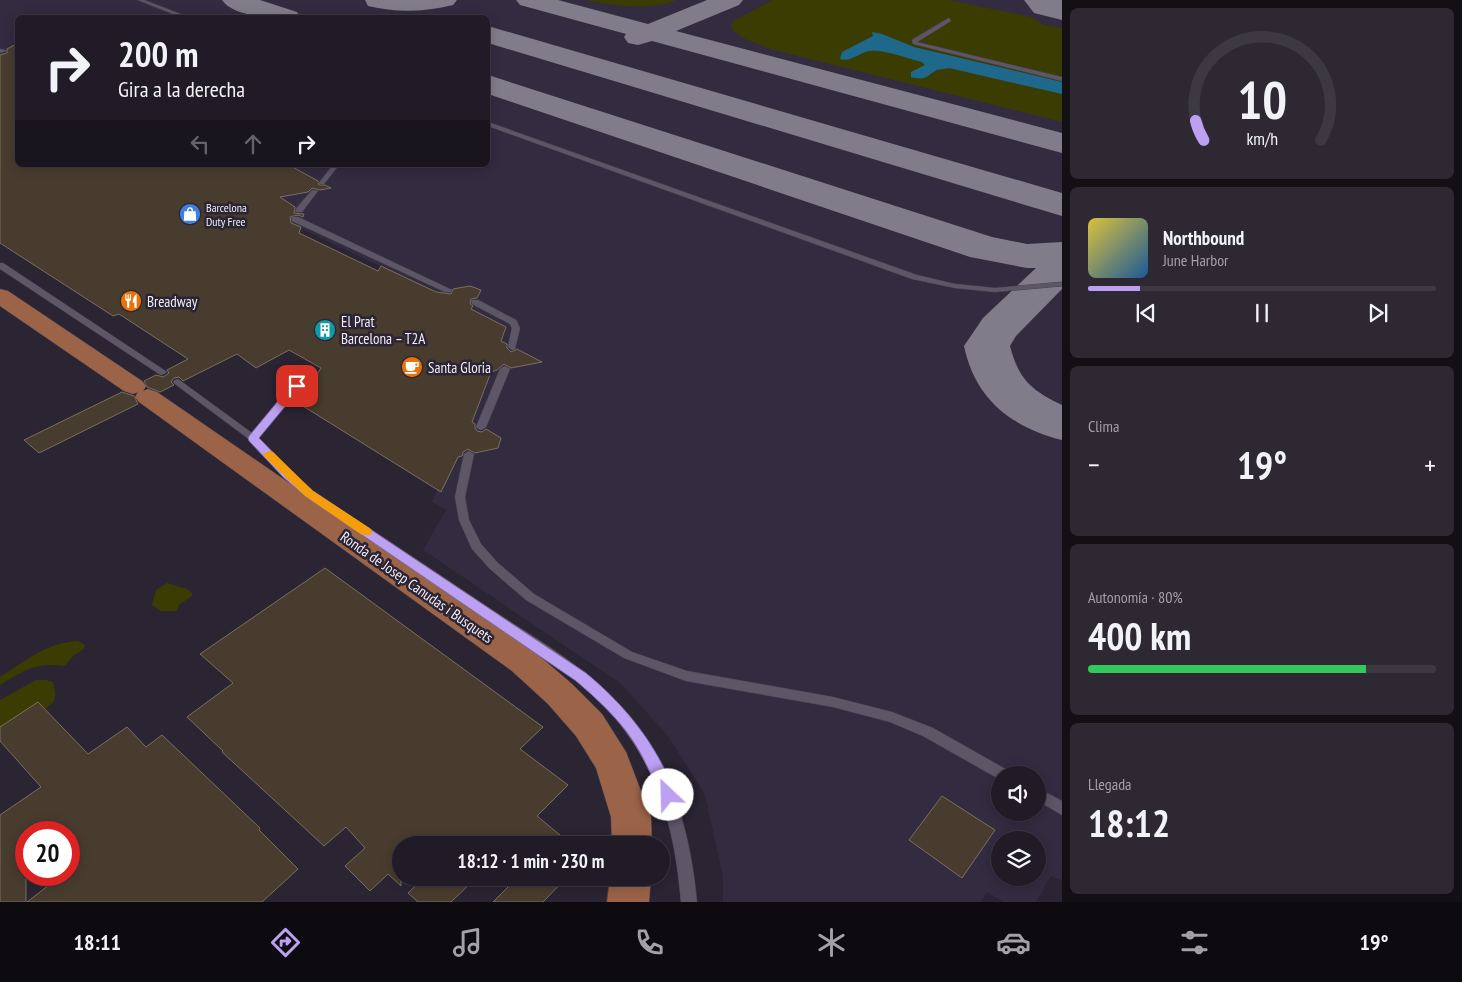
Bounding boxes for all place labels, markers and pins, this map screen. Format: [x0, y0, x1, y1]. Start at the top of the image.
place label: Barcelona Duty Free [206, 200, 247, 229]
shop icon: Barcelona Duty Free [178, 202, 202, 226]
restaurant icon: Breadway [119, 289, 143, 313]
place label: Breadway [147, 292, 198, 311]
place label: El Prat Barcelona – T2A [341, 312, 426, 348]
building icon: El Prat Barcelona – T2A [313, 318, 337, 342]
cafe icon: Santa Gloria [400, 355, 424, 379]
place label: Santa Gloria [428, 358, 491, 377]
pin [276, 365, 318, 407]

